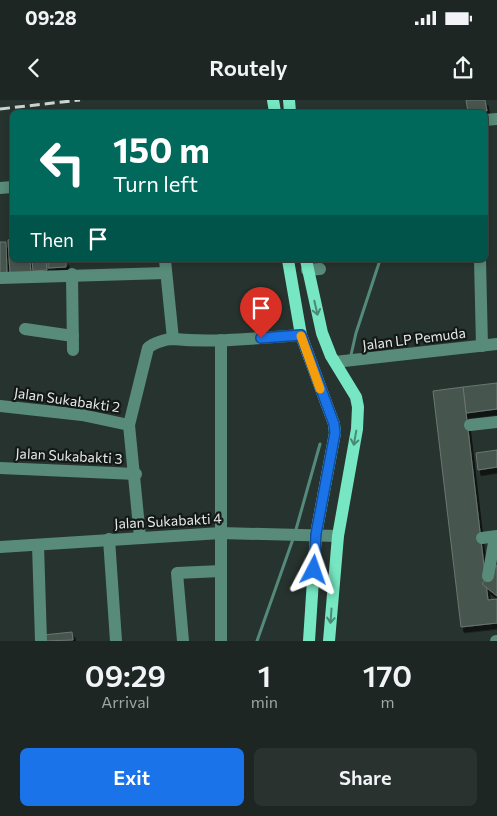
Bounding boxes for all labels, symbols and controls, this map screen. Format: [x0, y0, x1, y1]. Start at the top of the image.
text: 09:28 [25, 6, 77, 29]
icon: back [20, 54, 48, 82]
text: Routely [209, 54, 288, 81]
icon: share [449, 54, 477, 82]
text: 150 m [113, 127, 210, 170]
icon: left [30, 130, 95, 195]
text: Turn left [113, 170, 198, 197]
icon: arrive [84, 225, 112, 253]
text: Then [30, 228, 74, 251]
pin [240, 287, 282, 338]
icon: arrive [247, 294, 275, 322]
one-way arrow [312, 299, 321, 315]
street label: Jalan LP Pemuda [361, 324, 467, 353]
street label: Jalan Sukabakti 2 [13, 384, 121, 415]
one-way arrow [350, 430, 360, 446]
street label: Jalan Sukabakti 3 [15, 444, 123, 467]
street label: Jalan Sukabakti 4 [114, 509, 223, 532]
position arrow [287, 543, 339, 595]
one-way arrow [327, 608, 336, 624]
text: 09:29 [85, 656, 166, 693]
text: 1 [258, 656, 271, 693]
text: 170 [363, 656, 412, 693]
text: Arrival [101, 692, 150, 711]
text: min [251, 692, 278, 711]
text: m [380, 692, 394, 711]
button: Exit [20, 748, 244, 806]
button: Share [254, 748, 477, 806]

